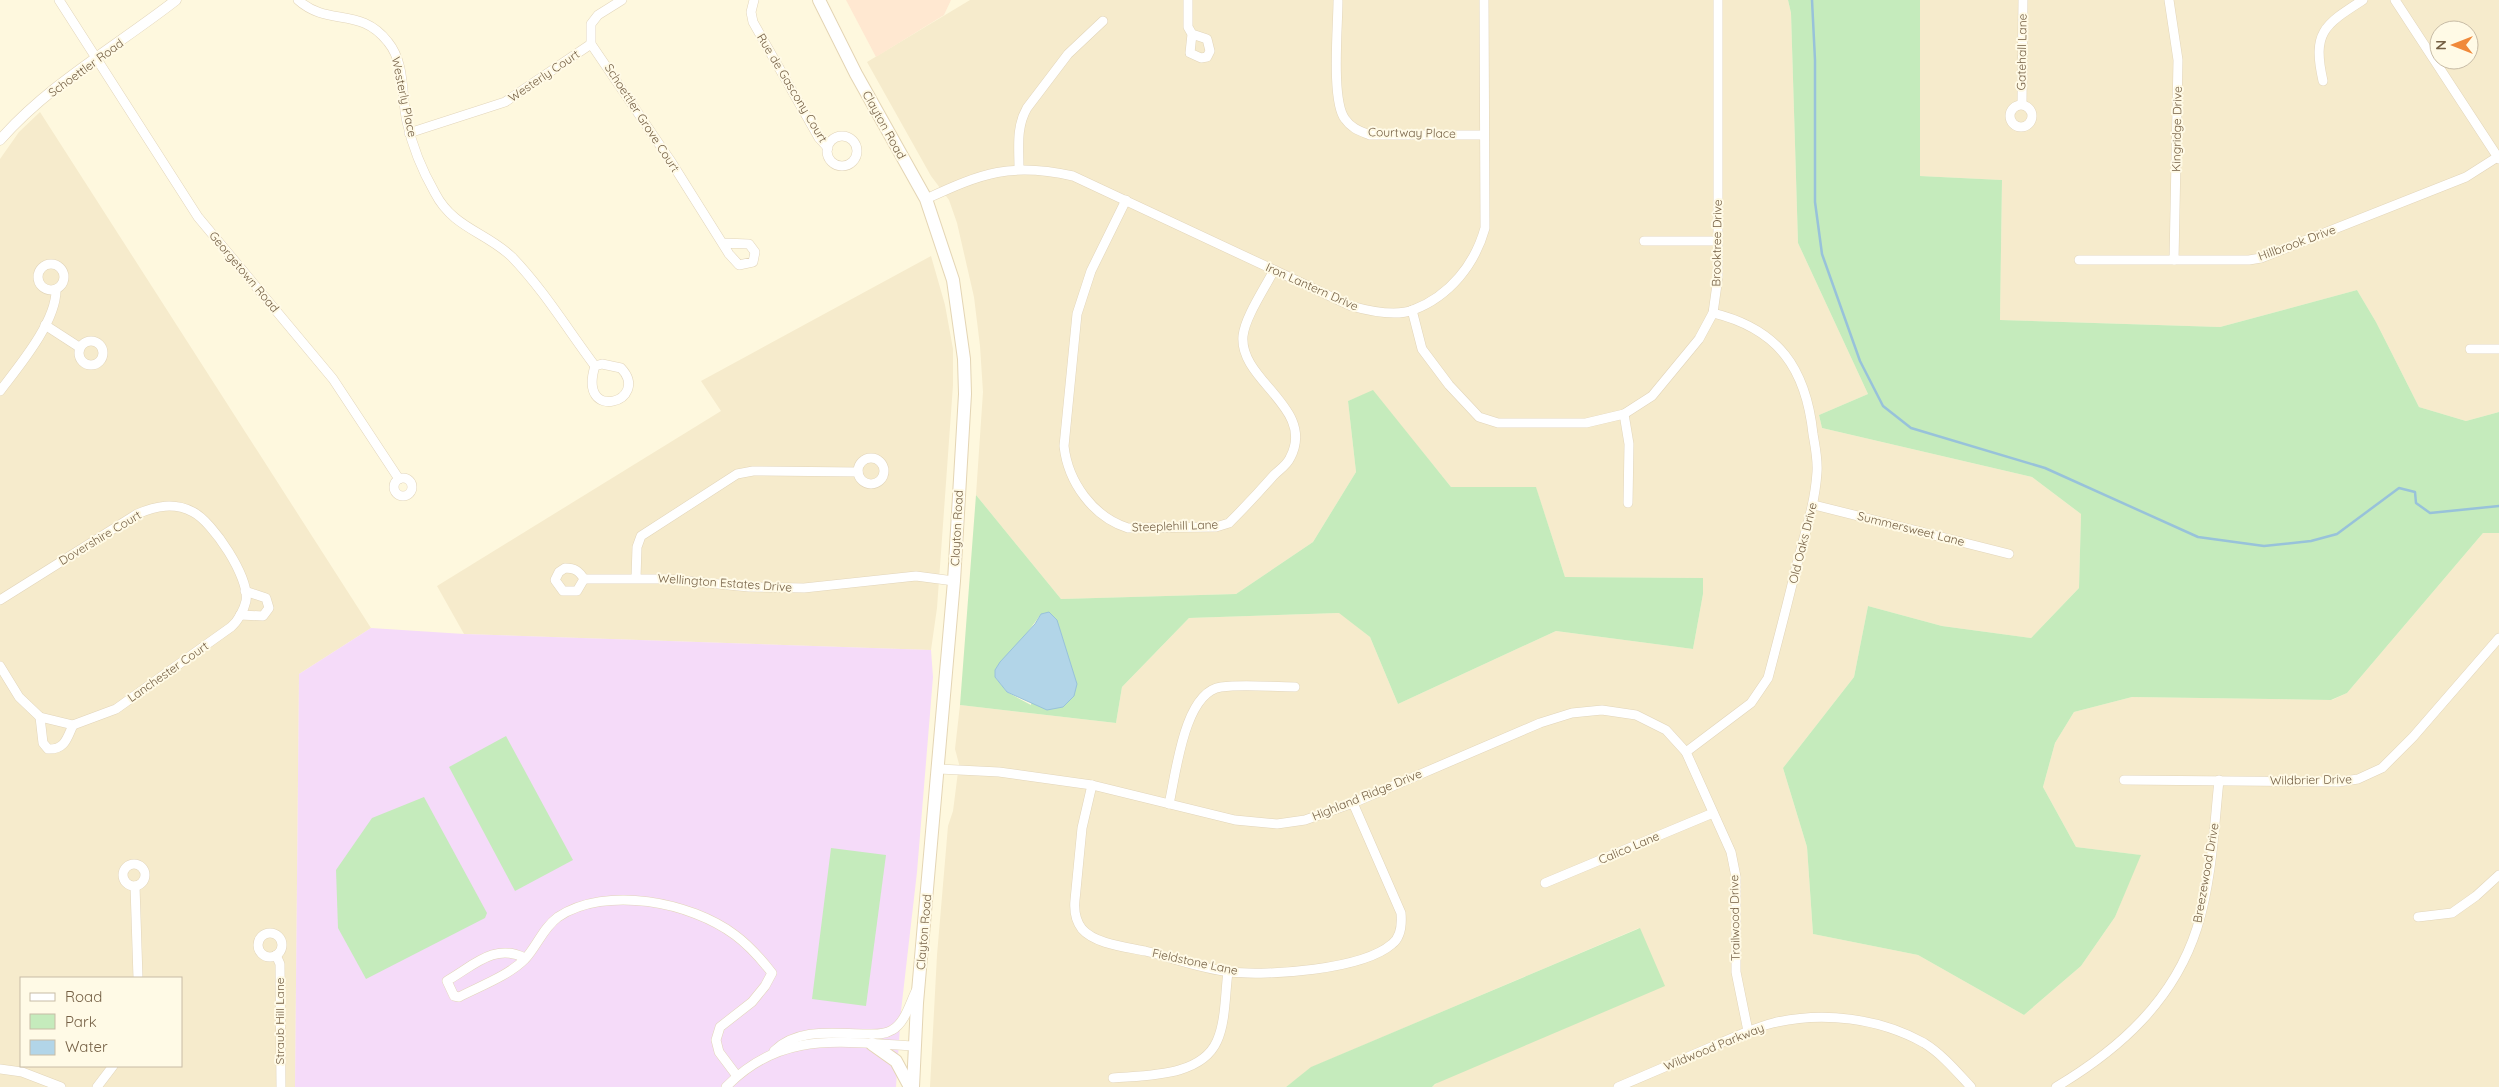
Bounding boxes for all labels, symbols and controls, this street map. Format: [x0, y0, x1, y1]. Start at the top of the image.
street label: Gatehall Lane [2013, 13, 2030, 91]
north arrow [2429, 20, 2479, 70]
street label: Rue de Gascony Court [754, 30, 831, 145]
street label: Schoettler Road [45, 35, 126, 100]
text: N [2432, 40, 2450, 50]
street label: Westerly Court [505, 46, 582, 105]
street label: Westerly Place [389, 55, 420, 139]
street label: Schoettler Grove Court [602, 61, 683, 175]
street label: Kingridge Drive [2168, 86, 2185, 172]
street label: Clayton Road [859, 88, 909, 162]
street label: Courtway Place [1368, 124, 1456, 141]
street label: Brooktree Drive [1708, 199, 1725, 287]
street label: Hillbrook Drive [2256, 221, 2338, 264]
street label: Georgetown Road [206, 228, 283, 315]
street label: Iron Lantern Drive [1264, 259, 1361, 314]
street label: Clayton Road [947, 490, 966, 566]
street label: Old Oaks Drive [1785, 501, 1820, 585]
street label: Dovershire Court [56, 507, 144, 568]
street label: Summersweet Lane [1856, 508, 1966, 549]
street label: Steeplehill Lane [1131, 516, 1219, 535]
street label: Wellington Estates Drive [657, 570, 793, 595]
street label: Lanchester Court [124, 638, 211, 705]
street label: Highland Ridge Drive [1310, 766, 1424, 823]
street label: Wildbrier Drive [2270, 771, 2352, 788]
street label: Breezewood Drive [2189, 822, 2222, 924]
street label: Calico Lane [1596, 828, 1662, 867]
street label: Trailwood Drive [1726, 874, 1743, 961]
street label: Clayton Road [913, 893, 934, 970]
street label: Fieldstone Lane [1151, 945, 1240, 978]
legend [20, 977, 182, 1067]
street label: Straub Hill Lane [272, 977, 287, 1065]
text: Road [65, 987, 102, 1006]
text: Park [65, 1012, 97, 1031]
street label: Wildwood Parkway [1662, 1020, 1766, 1073]
text: Water [65, 1037, 108, 1056]

